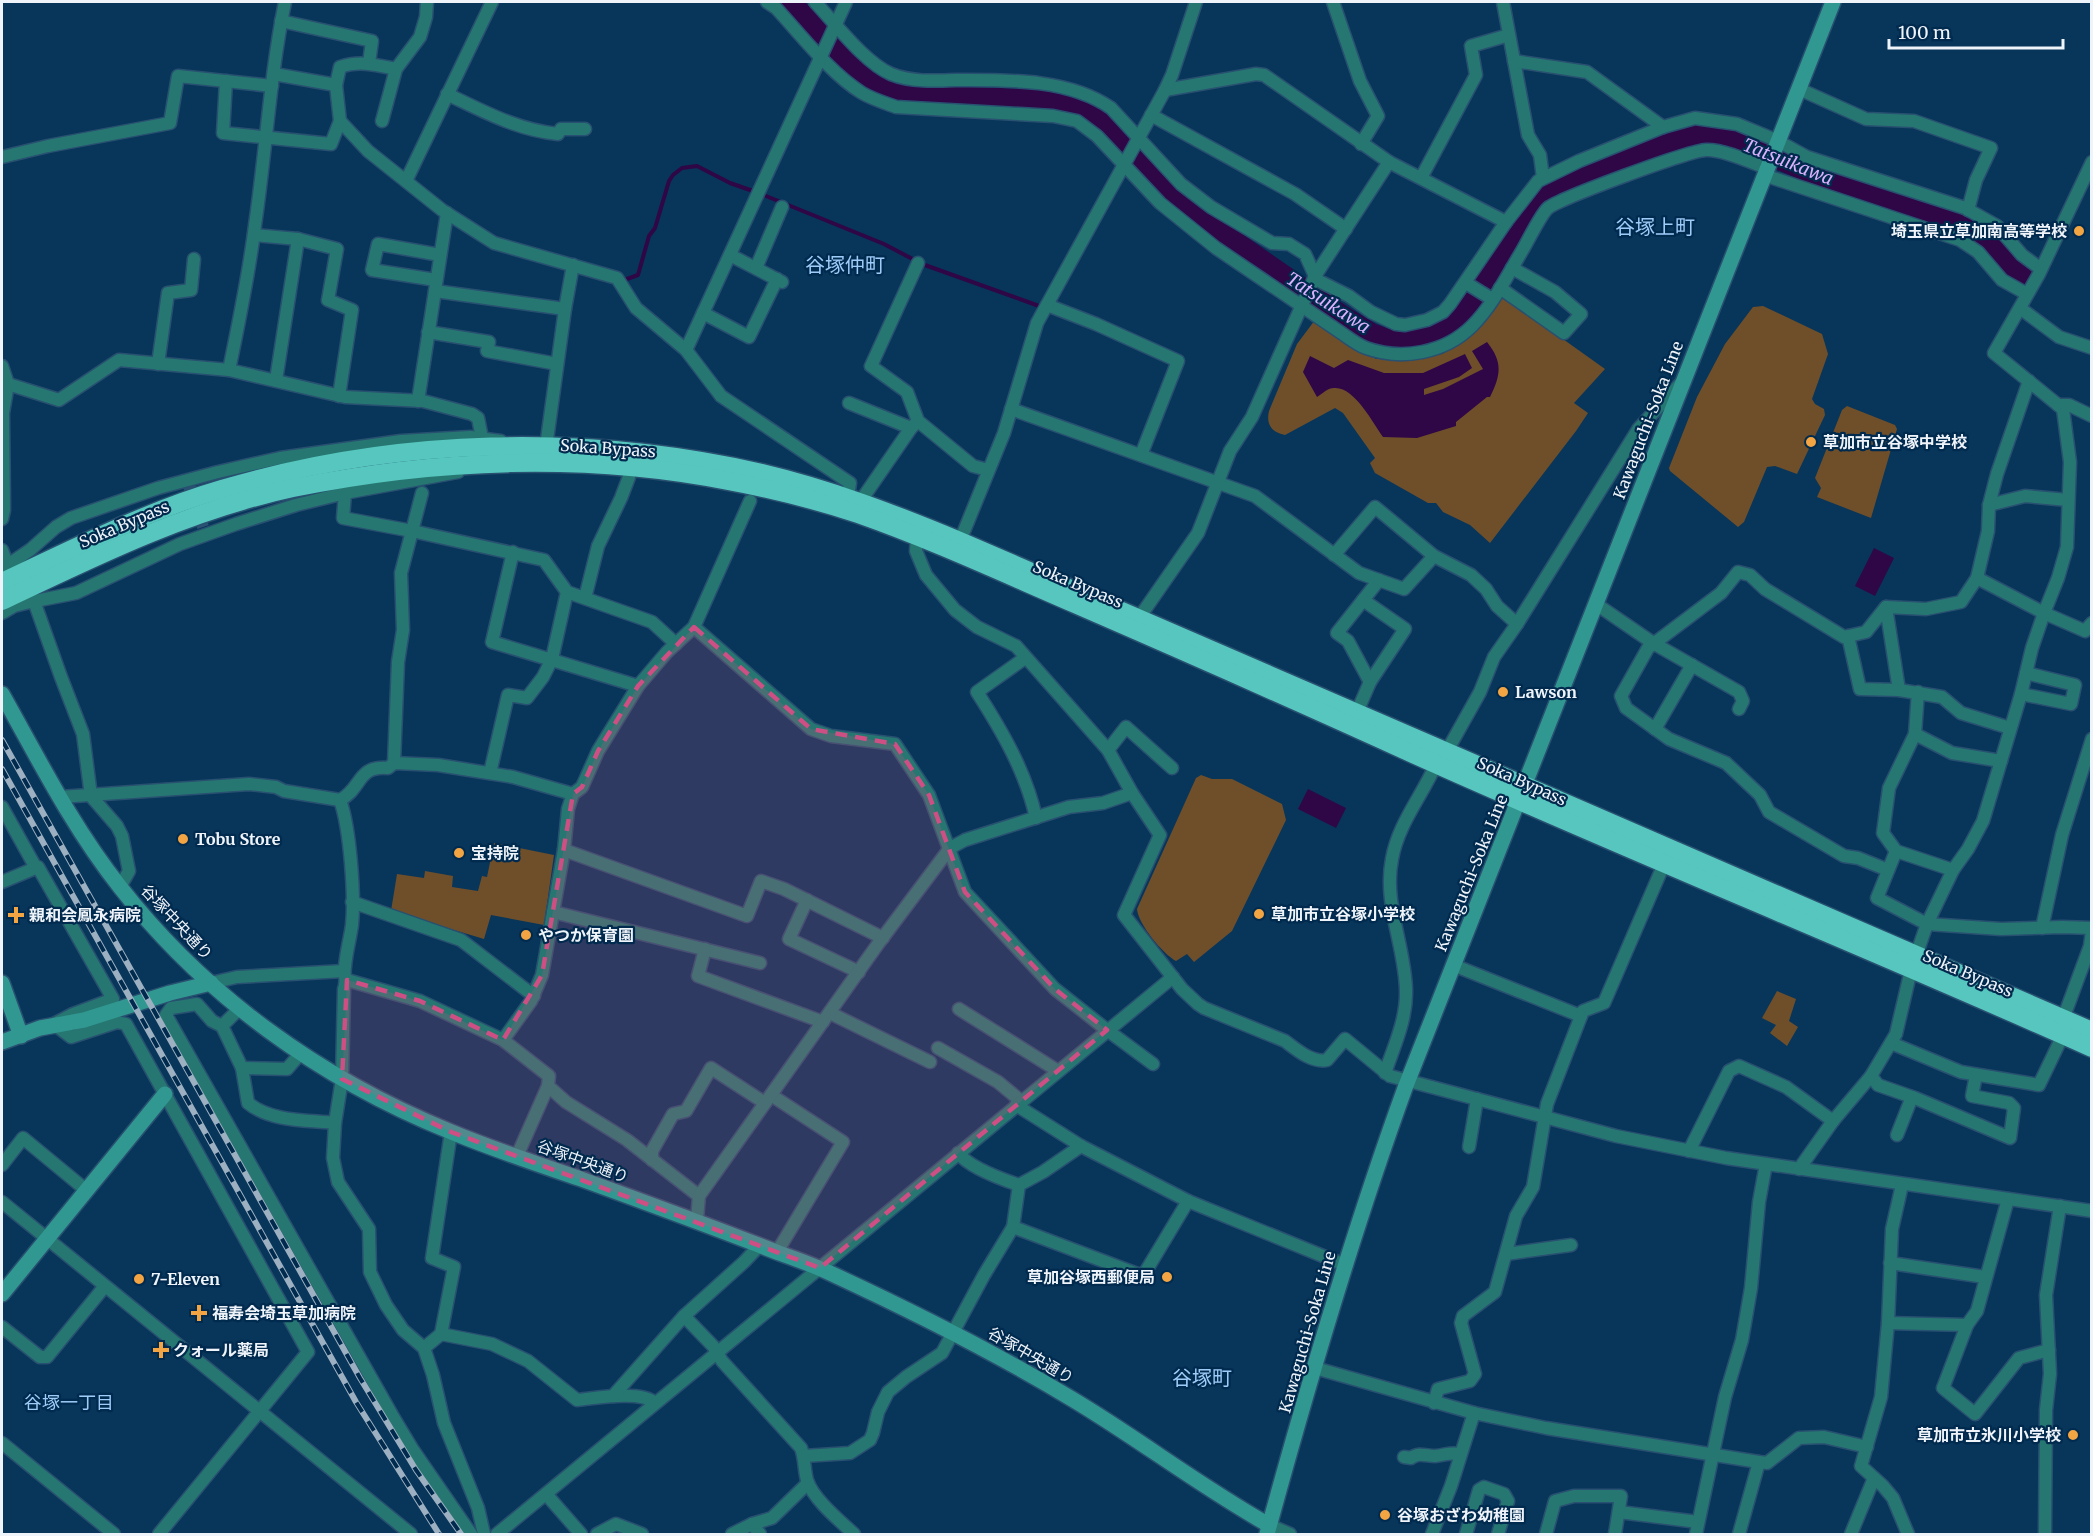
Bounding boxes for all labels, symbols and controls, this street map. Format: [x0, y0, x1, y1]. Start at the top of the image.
scale bar [1889, 12, 2063, 50]
text: 100 m [1898, 21, 1951, 44]
water label: Tatsuikawa [1740, 133, 1837, 190]
district label: 谷塚上町 [1615, 214, 1695, 239]
place label: 埼玉県立草加南高等学校 [1891, 221, 2067, 241]
marker: 埼玉県立草加南高等学校 [2072, 224, 2086, 238]
district label: 谷塚仲町 [805, 252, 885, 277]
water label: Tatsuikawa [1282, 267, 1375, 338]
street label: Kawaguchi-Soka Line [1609, 338, 1687, 502]
place label: 草加市立谷塚中学校 [1823, 432, 1967, 452]
street label: Soka Bypass [560, 435, 657, 461]
marker: 草加市立谷塚中学校 [1804, 435, 1818, 449]
street label: Soka Bypass [76, 496, 172, 552]
street label: Soka Bypass [1030, 556, 1126, 612]
place label: Lawson [1515, 682, 1577, 702]
marker: Lawson [1496, 685, 1510, 699]
street label: Soka Bypass [1474, 752, 1570, 810]
street label: Kawaguchi-Soka Line [1430, 792, 1512, 954]
place label: Tobu Store [195, 829, 281, 849]
marker: Tobu Store [176, 832, 190, 846]
place label: 宝持院 [471, 843, 519, 863]
marker: 宝持院 [452, 846, 466, 860]
street label: 谷塚中央通り [137, 880, 217, 964]
place label: 草加市立谷塚小学校 [1271, 904, 1415, 924]
place label: 親和会鳳永病院 [29, 905, 141, 925]
marker: 親和会鳳永病院 [7, 906, 25, 924]
marker: 草加市立谷塚小学校 [1252, 907, 1266, 921]
place label: やつか保育園 [538, 925, 634, 945]
marker: やつか保育園 [519, 928, 533, 942]
street label: Soka Bypass [1920, 945, 2016, 1001]
street label: 谷塚中央通り [534, 1135, 632, 1187]
street label: Kawaguchi-Soka Line [1274, 1249, 1340, 1415]
place label: 草加谷塚西郵便局 [1027, 1267, 1155, 1287]
place label: 7-Eleven [151, 1269, 220, 1289]
marker: 草加谷塚西郵便局 [1160, 1270, 1174, 1284]
marker: 7-Eleven [132, 1272, 146, 1286]
place label: 福寿会埼玉草加病院 [212, 1303, 356, 1323]
marker: 福寿会埼玉草加病院 [190, 1304, 208, 1322]
street label: 谷塚中央通り [984, 1322, 1078, 1388]
place label: クォール薬局 [173, 1340, 269, 1360]
marker: クォール薬局 [154, 1343, 168, 1357]
district label: 谷塚町 [1172, 1365, 1232, 1390]
district label: 谷塚一丁目 [24, 1391, 114, 1414]
place label: 草加市立氷川小学校 [1917, 1425, 2061, 1445]
marker: 草加市立氷川小学校 [2066, 1428, 2080, 1442]
place label: 谷塚おざわ幼稚園 [1397, 1505, 1525, 1525]
marker: 谷塚おざわ幼稚園 [1378, 1508, 1392, 1522]

